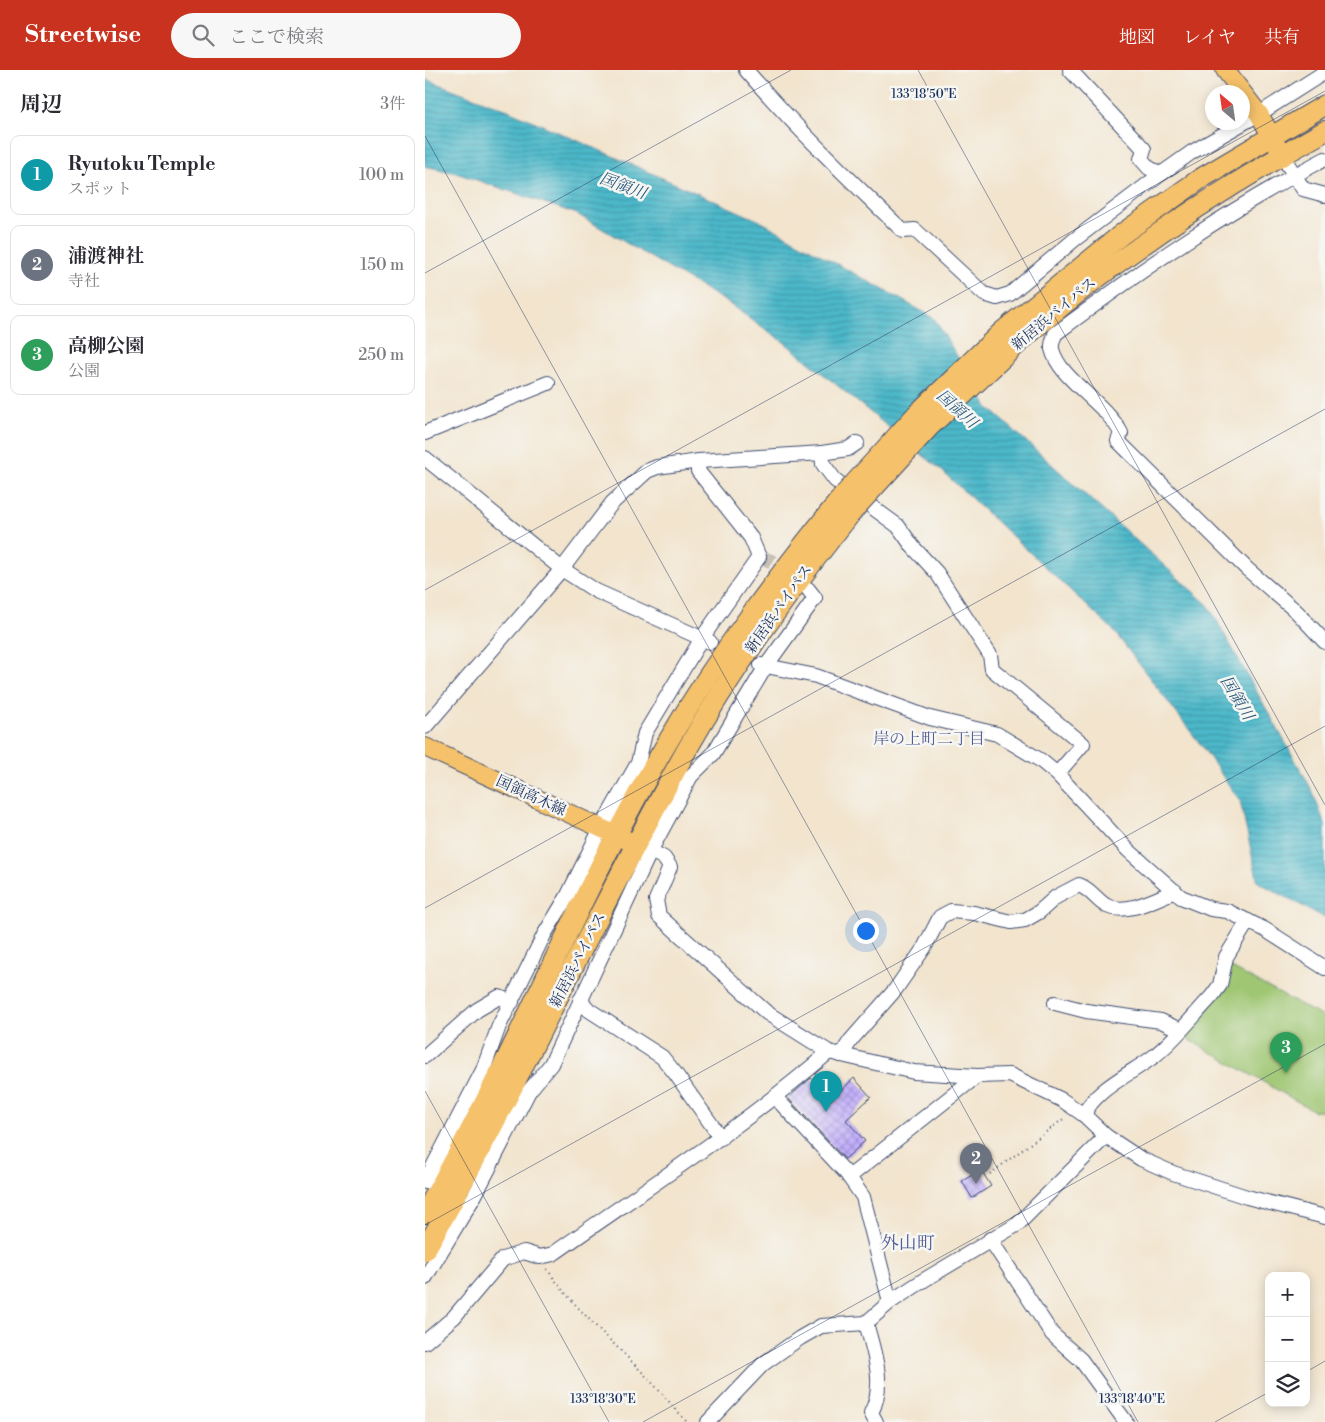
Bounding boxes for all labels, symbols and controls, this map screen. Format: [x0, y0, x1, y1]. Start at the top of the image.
search box [171, 13, 521, 58]
text: Streetwise [25, 20, 141, 50]
icon: search [189, 21, 217, 49]
text: ここで検索 [229, 25, 324, 49]
text: 地図 [1119, 26, 1155, 49]
text: レイヤ [1183, 26, 1236, 49]
text: 共有 [1264, 26, 1300, 49]
north arrow [1205, 85, 1250, 130]
text: 133°18'50"E [891, 87, 957, 102]
text: 周辺 [20, 92, 62, 118]
text: 3件 [380, 94, 405, 114]
text: Ryutoku Temple [68, 152, 215, 176]
text: 1 [33, 165, 41, 185]
text: 100 m [359, 165, 404, 185]
water label: 国領川 [597, 168, 651, 204]
text: スポット [68, 179, 132, 199]
text: 浦渡神社 [68, 244, 144, 268]
text: 2 [32, 255, 42, 275]
text: 150 m [360, 255, 404, 275]
text: 寺社 [68, 271, 100, 291]
street label: 新居浜バイパス [1008, 273, 1100, 355]
text: 高柳公園 [68, 334, 144, 358]
text: 3 [32, 345, 42, 365]
text: 250 m [358, 345, 404, 365]
text: 公園 [68, 361, 100, 381]
water label: 国領川 [932, 386, 983, 434]
street label: 新居浜バイパス [741, 561, 817, 657]
water label: 国領川 [1216, 672, 1259, 725]
district label: 岸の上町二丁目 [873, 729, 985, 749]
street label: 国領高木線 [493, 772, 569, 820]
street label: 新居浜バイパス [546, 909, 610, 1011]
your location [853, 918, 879, 944]
pin: 3 [1270, 1032, 1302, 1073]
pin: 1 [810, 1071, 842, 1112]
pin: 2 [960, 1143, 992, 1184]
district label: 外山町 [881, 1232, 935, 1255]
map controls [1265, 1272, 1310, 1407]
button: + [1265, 1272, 1310, 1317]
button: − [1265, 1317, 1310, 1362]
button: layers [1265, 1362, 1310, 1407]
text: 133°18'30"E [570, 1392, 636, 1407]
text: 133°18'40"E [1099, 1392, 1165, 1407]

